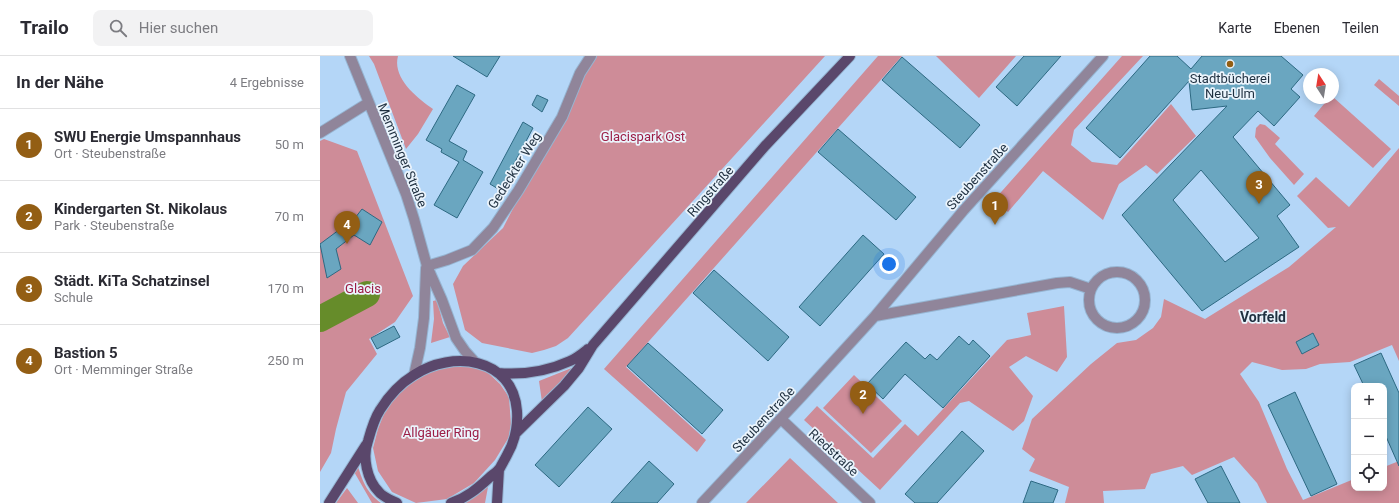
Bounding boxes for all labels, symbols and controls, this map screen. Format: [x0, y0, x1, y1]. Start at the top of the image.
search box [93, 10, 373, 46]
text: Trailo [20, 16, 69, 39]
icon: search [107, 17, 129, 39]
text: Hier suchen [139, 19, 218, 37]
text: Karte [1218, 20, 1252, 36]
text: Ebenen [1274, 20, 1320, 36]
text: Teilen [1342, 20, 1379, 36]
marker: Stadtbücherei Neu-Ulm [1225, 59, 1235, 69]
north arrow [1303, 68, 1339, 104]
place label: Stadtbücherei Neu-Ulm [1190, 71, 1270, 101]
text: In der Nähe [16, 72, 104, 92]
text: 4 Ergebnisse [230, 75, 304, 90]
street label: Memminger Straße [375, 101, 430, 210]
text: SWU Energie Umspannhaus [54, 128, 241, 146]
street label: Gedeckter Weg [485, 129, 544, 211]
park label: Glacispark Ost [601, 129, 685, 144]
text: 1 [25, 137, 33, 152]
text: 50 m [275, 137, 304, 152]
street label: Steubenstraße [944, 140, 1011, 213]
text: Ort · Steubenstraße [54, 146, 166, 161]
street label: Ringstraße [684, 163, 737, 220]
pin: 3 [1246, 171, 1272, 204]
pin: 1 [982, 192, 1008, 225]
text: Kindergarten St. Nikolaus [54, 200, 227, 218]
text: 2 [25, 209, 33, 224]
text: 70 m [275, 209, 304, 224]
pin: 4 [334, 211, 360, 244]
text: Park · Steubenstraße [54, 218, 174, 233]
your location [879, 254, 899, 274]
text: Städt. KiTa Schatzinsel [54, 272, 210, 290]
text: 3 [25, 281, 33, 296]
text: 170 m [267, 281, 304, 296]
park label: Glacis [345, 281, 381, 296]
text: Schule [54, 290, 93, 305]
district label: Vorfeld [1240, 309, 1286, 325]
text: Bastion 5 [54, 344, 118, 362]
text: 4 [25, 353, 33, 368]
text: 250 m [267, 353, 304, 368]
text: Ort · Memminger Straße [54, 362, 193, 377]
pin: 2 [850, 381, 876, 414]
street label: Steubenstraße [729, 383, 798, 455]
map controls [1351, 383, 1387, 491]
button: + [1351, 383, 1387, 419]
button: − [1351, 419, 1387, 455]
park label: Allgäuer Ring [403, 425, 479, 440]
street label: Riedstraße [806, 426, 862, 479]
button: locate [1351, 455, 1387, 491]

